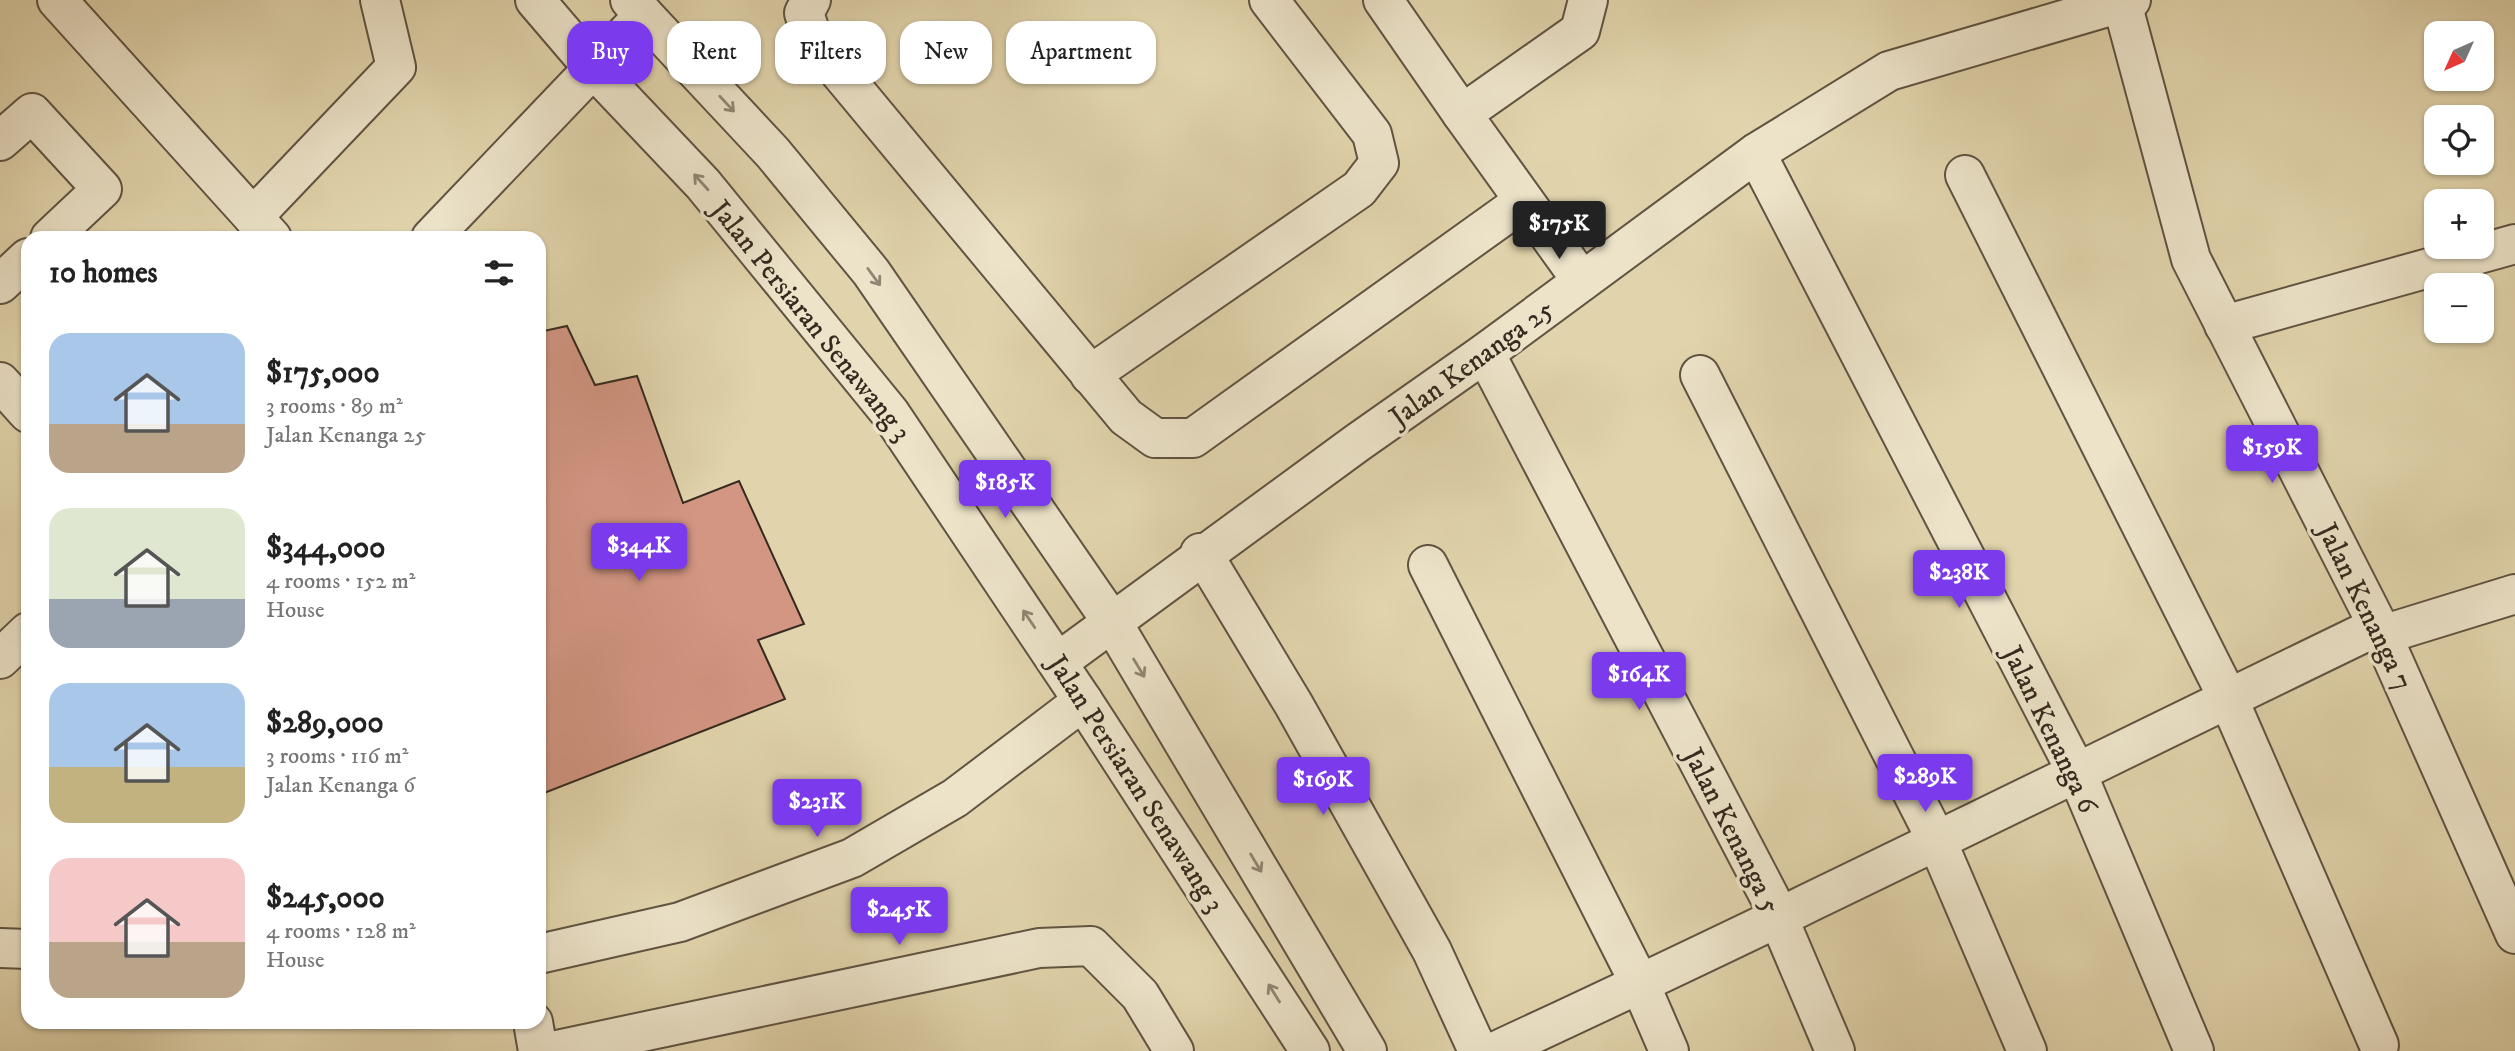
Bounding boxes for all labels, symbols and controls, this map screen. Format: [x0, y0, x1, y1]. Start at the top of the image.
chip: Buy [567, 21, 653, 84]
chip: Rent [667, 21, 761, 84]
chip: Filters [775, 21, 886, 84]
chip: New [900, 21, 992, 84]
chip: Apartment [1006, 21, 1156, 84]
north arrow [2424, 21, 2494, 91]
map controls [2424, 21, 2494, 343]
one-way arrow [718, 95, 735, 112]
button: locate [2424, 105, 2494, 175]
one-way arrow [693, 173, 709, 191]
button: + [2424, 189, 2494, 259]
street label: Jalan Persiaran Senawang 3 [701, 191, 919, 448]
pin: $175K [1510, 202, 1608, 261]
text: $175K [1529, 209, 1589, 238]
icon: filters [480, 254, 518, 292]
text: 10 homes [49, 255, 158, 292]
one-way arrow [867, 267, 881, 286]
button: − [2424, 273, 2494, 343]
street label: Jalan Kenanga 25 [1380, 292, 1561, 436]
text: $175,000 [266, 355, 380, 392]
icon: home [105, 361, 189, 445]
text: 3 rooms · 89 m² [266, 392, 403, 421]
text: Jalan Kenanga 25 [266, 421, 426, 450]
pin: $159K [2223, 426, 2321, 485]
text: $159K [2242, 433, 2302, 462]
pin: $185K [956, 461, 1054, 520]
text: $185K [975, 468, 1035, 497]
street label: Jalan Kenanga 7 [2308, 515, 2420, 696]
pin: $344K [590, 524, 688, 583]
text: $344,000 [266, 530, 385, 567]
text: $344K [607, 531, 671, 560]
icon: home [105, 536, 189, 620]
pin: $238K [1910, 550, 2008, 610]
text: $238K [1929, 558, 1989, 587]
text: 4 rooms · 152 m² [266, 567, 415, 596]
text: House [266, 596, 324, 625]
one-way arrow [1021, 609, 1035, 629]
street label: Jalan Kenanga 6 [1993, 638, 2106, 820]
street label: Jalan Persiaran Senawang 3 [1038, 646, 1232, 919]
pin: $164K [1590, 652, 1688, 712]
one-way arrow [1132, 658, 1146, 678]
text: $164K [1608, 660, 1670, 689]
text: $289,000 [266, 705, 384, 742]
icon: home [105, 711, 189, 795]
street label: Jalan Kenanga 5 [1674, 739, 1788, 919]
text: 3 rooms · 116 m² [266, 742, 409, 771]
pin: $289K [1876, 754, 1974, 814]
pin: $169K [1274, 758, 1372, 817]
text: $289K [1894, 762, 1957, 791]
text: $169K [1293, 765, 1353, 794]
text: Jalan Kenanga 6 [266, 771, 415, 800]
pin: $231K [768, 780, 866, 839]
text: $231K [788, 787, 846, 816]
one-way arrow [1249, 853, 1263, 873]
text: $245,000 [266, 880, 385, 917]
icon: home [105, 886, 189, 970]
pin: $245K [850, 888, 948, 947]
text: $245K [867, 895, 931, 924]
text: 4 rooms · 128 m² [266, 917, 416, 946]
text: House [266, 946, 324, 975]
one-way arrow [1266, 984, 1280, 1004]

